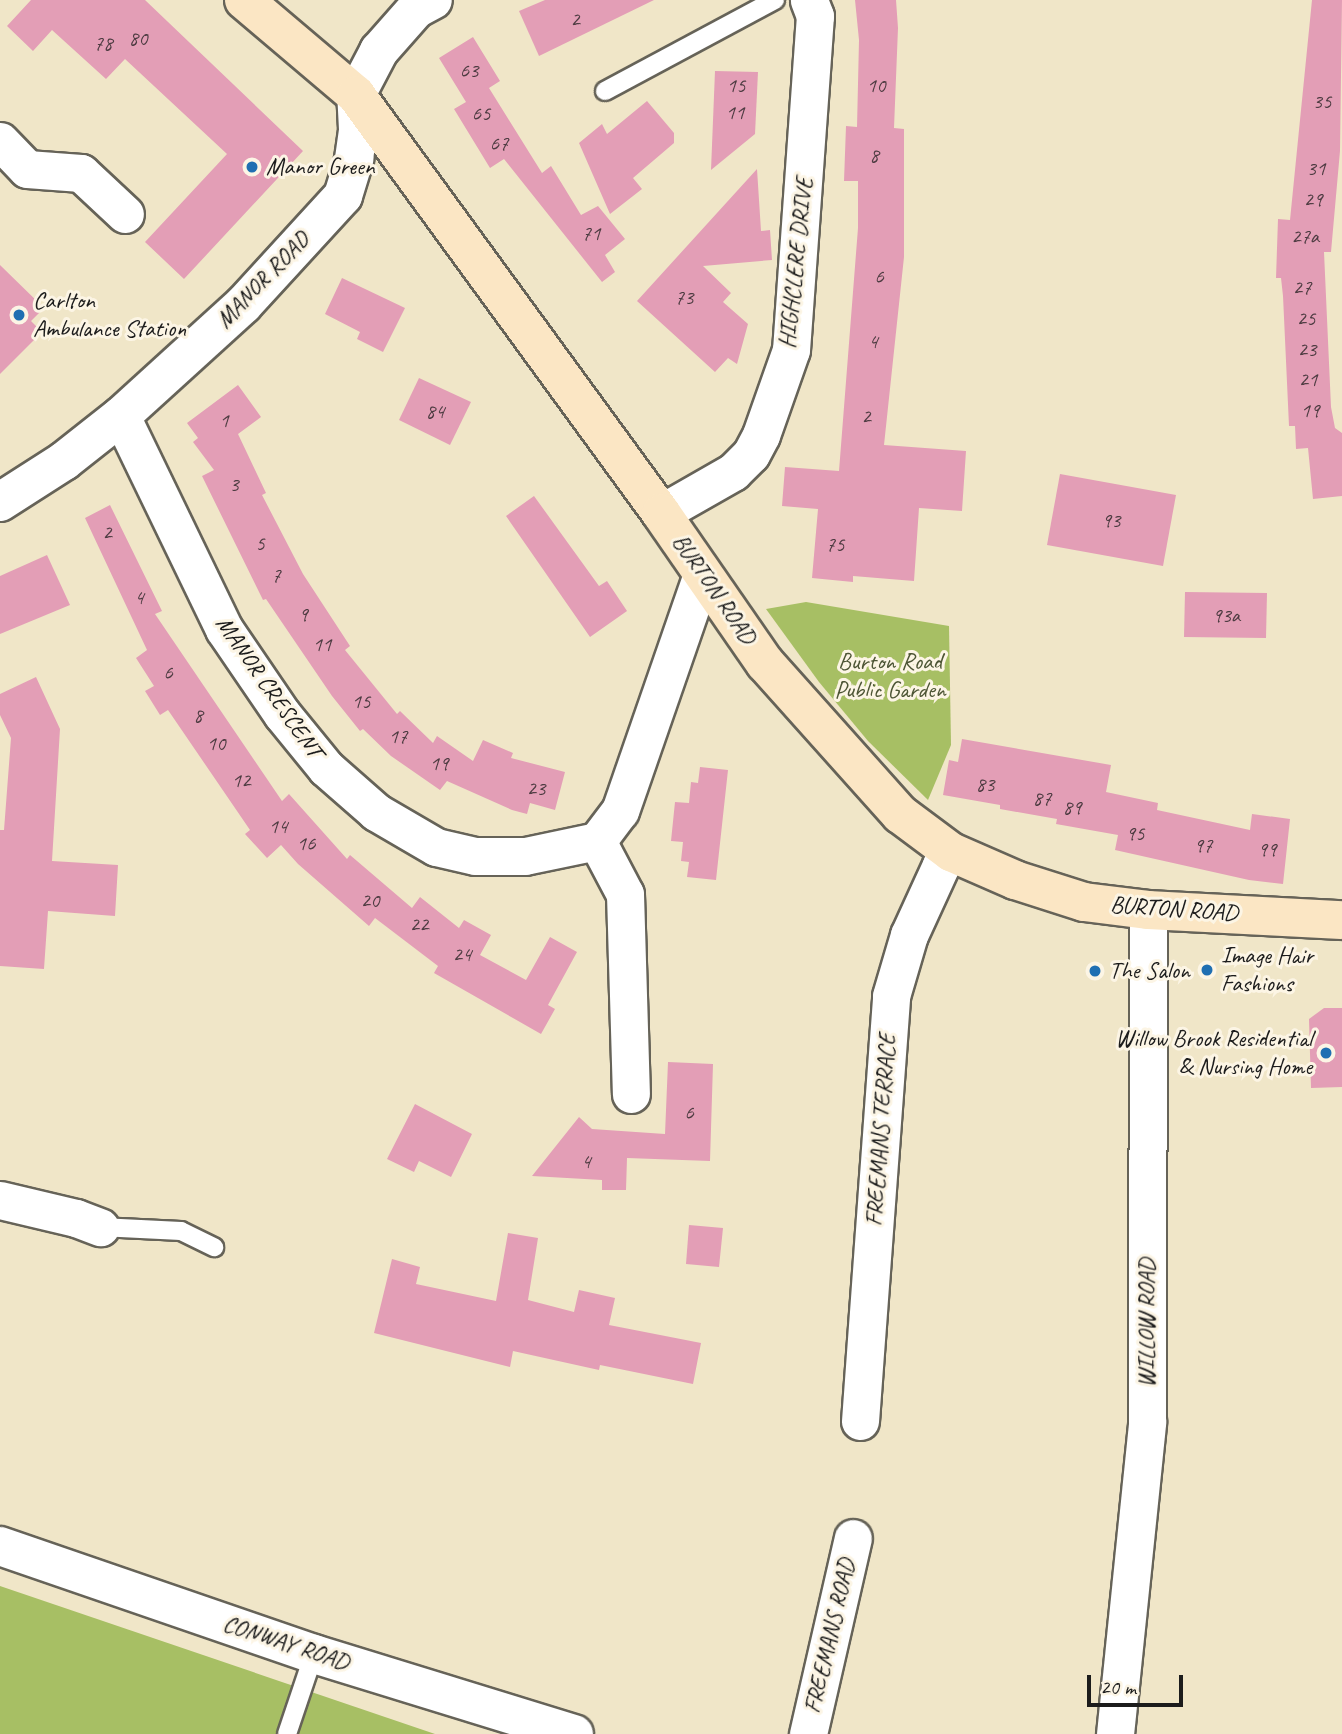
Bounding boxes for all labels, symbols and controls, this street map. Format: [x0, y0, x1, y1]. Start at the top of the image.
house number: 2 [570, 6, 580, 32]
house number: 80 [129, 25, 147, 51]
house number: 78 [94, 30, 112, 56]
house number: 63 [460, 57, 478, 83]
house number: 15 [727, 72, 745, 98]
house number: 10 [867, 72, 885, 98]
house number: 35 [1313, 88, 1331, 114]
house number: 11 [726, 99, 744, 125]
house number: 65 [472, 100, 490, 126]
house number: 67 [490, 130, 508, 156]
house number: 8 [869, 142, 879, 168]
place label: Manor Green [266, 153, 374, 181]
house number: 31 [1307, 155, 1325, 181]
marker: Manor Green [244, 159, 260, 175]
street label: HIGHCLERE DRIVE [773, 176, 819, 350]
house number: 29 [1304, 186, 1322, 212]
house number: 71 [582, 220, 600, 246]
house number: 27a [1291, 223, 1319, 249]
street label: MANOR ROAD [210, 226, 316, 334]
house number: 6 [874, 263, 884, 289]
house number: 27 [1293, 274, 1311, 300]
house number: 73 [675, 284, 693, 310]
place label: Carlton Ambulance Station [33, 287, 187, 343]
house number: 25 [1297, 305, 1315, 331]
marker: Carlton Ambulance Station [11, 307, 27, 323]
house number: 4 [868, 328, 878, 354]
house number: 23 [1298, 336, 1316, 362]
house number: 21 [1299, 366, 1317, 392]
house number: 19 [1301, 397, 1319, 423]
house number: 84 [426, 398, 444, 424]
house number: 2 [861, 403, 871, 429]
house number: 1 [219, 407, 229, 433]
house number: 3 [229, 471, 239, 497]
house number: 93 [1102, 507, 1120, 533]
house number: 2 [102, 519, 112, 545]
street label: BURTON ROAD [665, 528, 763, 650]
house number: 5 [255, 530, 265, 556]
house number: 75 [826, 531, 844, 557]
house number: 7 [271, 562, 281, 588]
house number: 4 [134, 584, 144, 610]
house number: 9 [298, 601, 308, 627]
house number: 93a [1212, 602, 1240, 628]
street label: MANOR CRESCENT [209, 610, 329, 764]
house number: 11 [313, 631, 331, 657]
park label: Burton Road Public Garden [834, 648, 946, 704]
house number: 6 [163, 659, 173, 685]
house number: 15 [352, 688, 370, 714]
house number: 8 [193, 702, 203, 728]
house number: 17 [389, 723, 407, 749]
house number: 10 [207, 730, 225, 756]
house number: 19 [430, 750, 448, 776]
house number: 12 [232, 767, 250, 793]
house number: 83 [976, 771, 994, 797]
house number: 23 [527, 775, 545, 801]
house number: 87 [1033, 785, 1051, 811]
house number: 89 [1063, 794, 1081, 820]
house number: 14 [269, 813, 287, 839]
house number: 95 [1126, 820, 1144, 846]
house number: 16 [297, 830, 315, 856]
house number: 97 [1194, 832, 1212, 858]
house number: 99 [1258, 836, 1276, 862]
house number: 20 [361, 887, 379, 913]
street label: BURTON ROAD [1109, 890, 1239, 928]
house number: 22 [410, 911, 428, 937]
house number: 24 [453, 941, 471, 967]
place label: Image Hair Fashions [1221, 942, 1314, 998]
place label: The Salon [1109, 957, 1190, 985]
marker: Image Hair Fashions [1199, 962, 1215, 978]
marker: The Salon [1087, 963, 1103, 979]
place label: Willow Brook Residential & Nursing Home [1115, 1025, 1312, 1081]
street label: FREEMANS TERRACE [860, 1034, 902, 1226]
marker: Willow Brook Residential & Nursing Home [1318, 1045, 1334, 1061]
house number: 6 [684, 1099, 694, 1125]
house number: 4 [581, 1148, 591, 1174]
street label: WILLOW ROAD [1133, 1258, 1161, 1388]
street label: FREEMANS ROAD [798, 1555, 862, 1717]
street label: CONWAY ROAD [219, 1609, 353, 1677]
scale bar [1090, 1660, 1186, 1704]
text: 20 m [1100, 1674, 1136, 1700]

